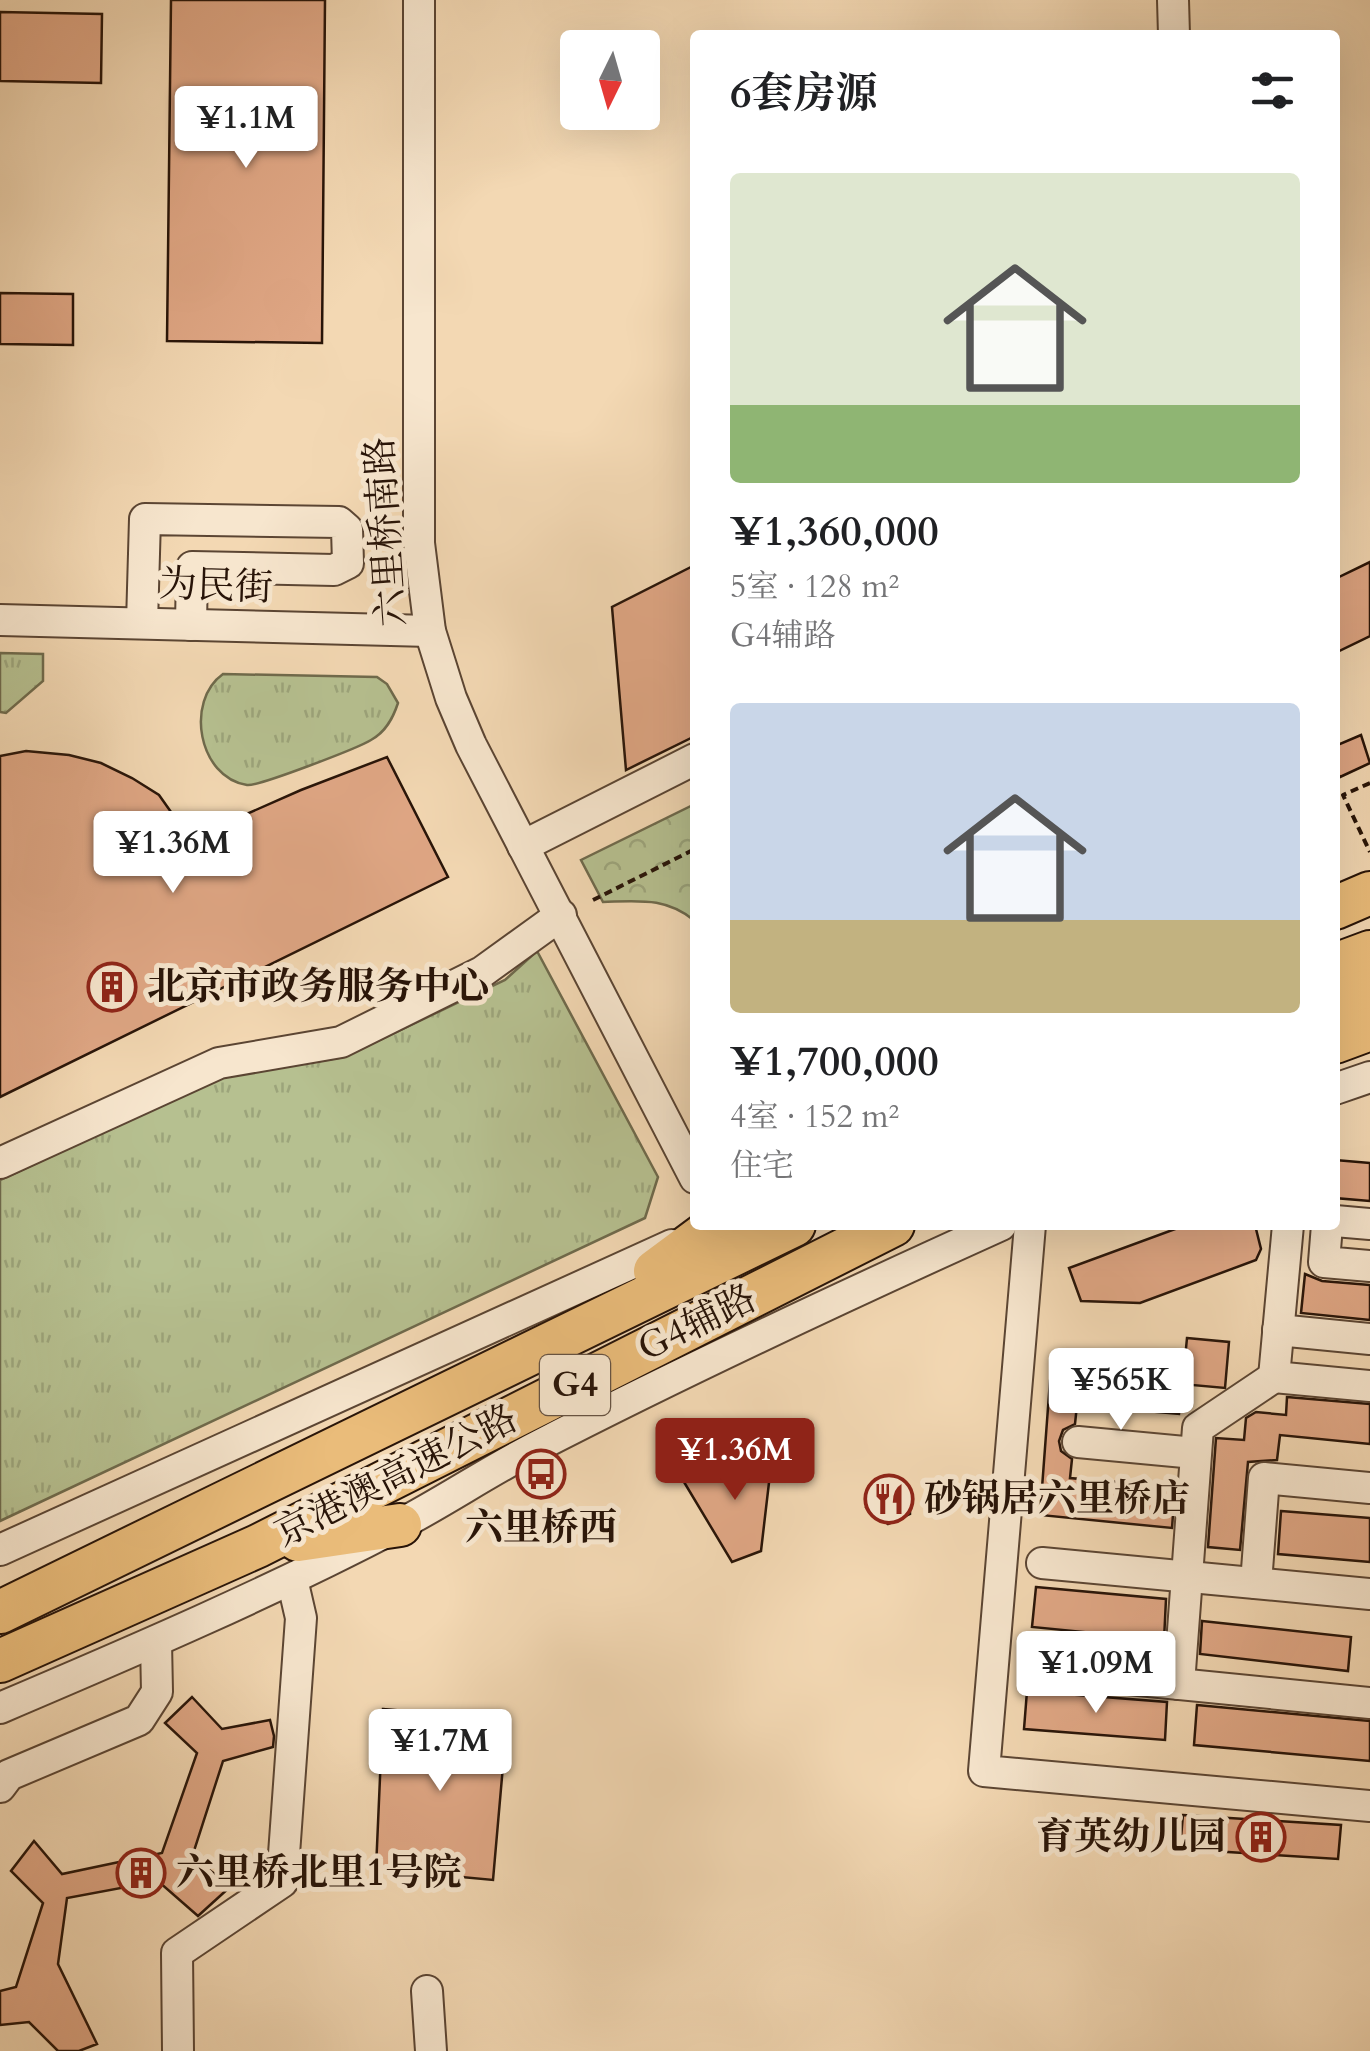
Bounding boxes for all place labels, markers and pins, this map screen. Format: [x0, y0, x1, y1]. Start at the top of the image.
pin: ¥1.1M [176, 86, 316, 171]
pin: ¥1.36M [92, 811, 254, 896]
building icon: 北京市政务服务中心 [86, 961, 138, 1013]
place label: 北京市政务服务中心 [147, 961, 489, 1013]
pin: ¥565K [1051, 1348, 1191, 1433]
pin: ¥1.36M [654, 1418, 816, 1503]
bus stop icon: 六里桥西 [515, 1448, 567, 1500]
restaurant icon: 砂锅居六里桥店 [863, 1473, 915, 1525]
place label: 砂锅居六里桥店 [924, 1473, 1190, 1525]
place label: 六里桥西 [465, 1502, 617, 1554]
pin: ¥1.09M [1015, 1631, 1177, 1716]
pin: ¥1.7M [370, 1709, 510, 1794]
place label: 育英幼儿园 [1036, 1811, 1226, 1863]
building icon: 育英幼儿园 [1235, 1811, 1287, 1863]
building icon: 六里桥北里1号院 [115, 1847, 167, 1899]
place label: 六里桥北里1号院 [176, 1847, 461, 1899]

